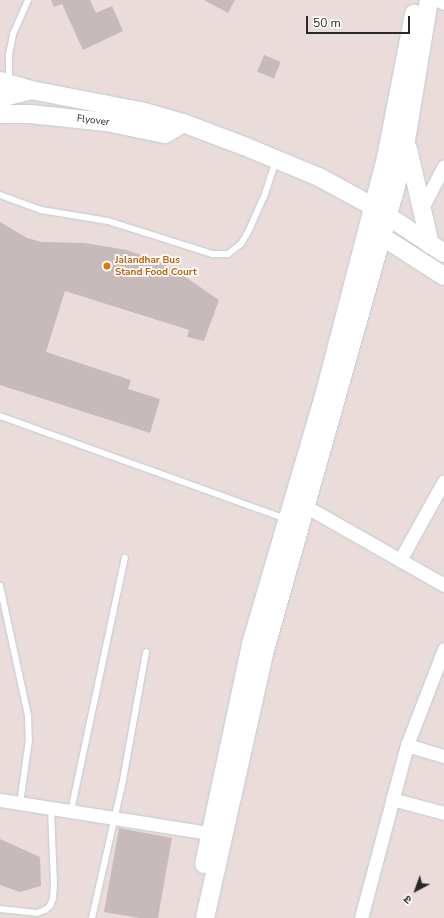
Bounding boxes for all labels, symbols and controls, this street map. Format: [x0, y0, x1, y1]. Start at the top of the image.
scale bar [308, 8, 412, 34]
text: 50 m [313, 15, 341, 31]
street label: Flyover [76, 113, 110, 129]
place label: Jalandhar Bus Stand Food Court [115, 254, 197, 278]
marker: Jalandhar Bus Stand Food Court [102, 261, 112, 271]
north arrow [396, 870, 436, 910]
text: उ [400, 892, 415, 907]

